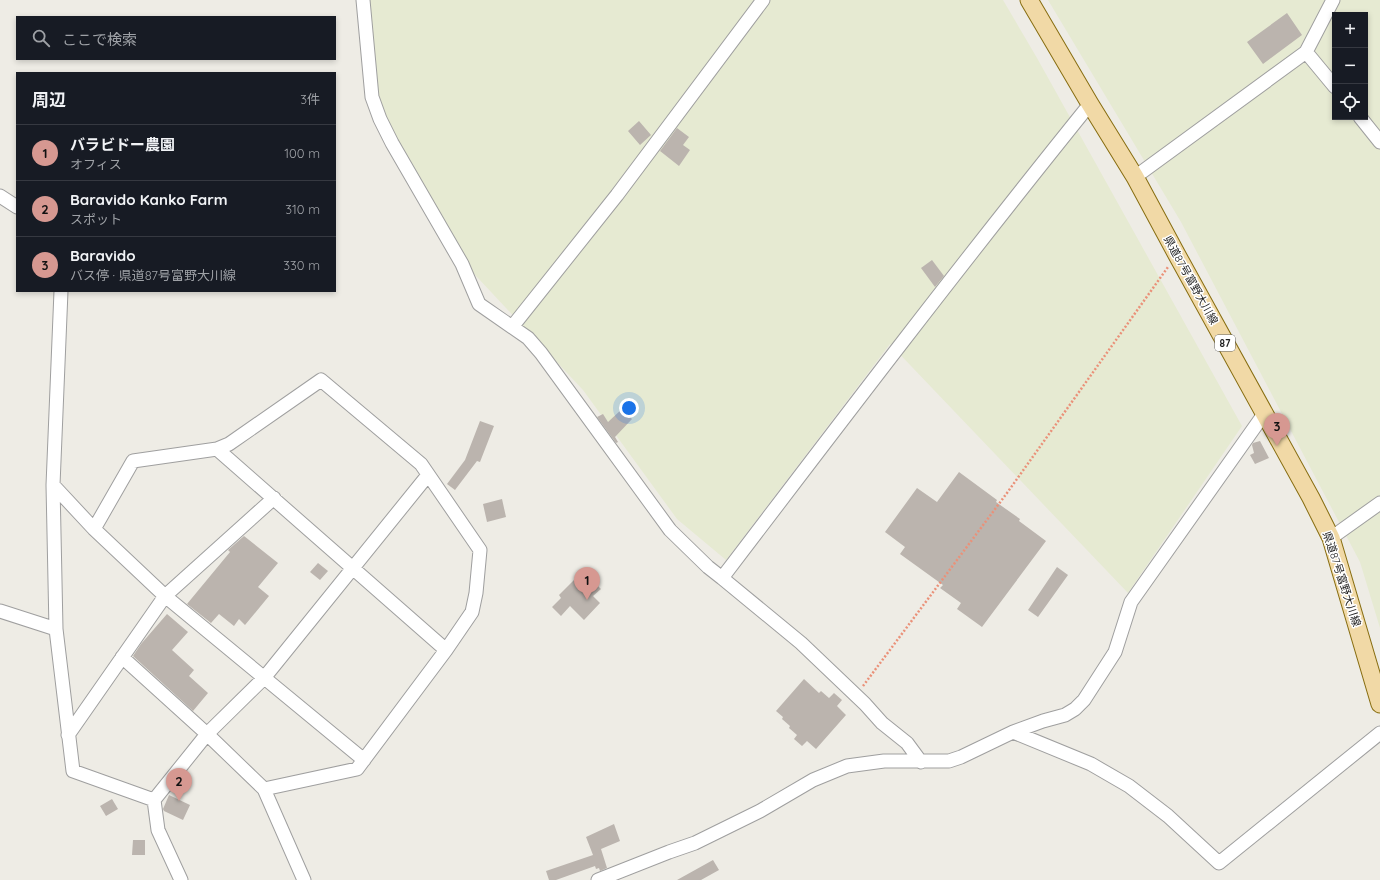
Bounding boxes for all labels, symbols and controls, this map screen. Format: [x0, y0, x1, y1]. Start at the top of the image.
map controls [1332, 12, 1368, 120]
button: + [1332, 12, 1368, 48]
search box [16, 16, 336, 60]
icon: search [30, 27, 52, 49]
text: ここで検索 [62, 30, 137, 49]
button: − [1332, 48, 1368, 84]
button: locate [1332, 84, 1368, 120]
text: 周辺 [32, 89, 66, 110]
text: 3件 [300, 91, 320, 107]
text: バラビドー農園 [70, 135, 175, 154]
text: 1 [42, 145, 48, 161]
text: 100 m [284, 145, 320, 161]
text: オフィス [70, 156, 122, 172]
text: Baravido Kanko Farm [70, 190, 228, 209]
text: 2 [41, 201, 49, 217]
text: 310 m [285, 201, 320, 217]
text: スポット [70, 211, 122, 227]
street label: 県道87号富野大川線 [1161, 233, 1221, 327]
text: Baravido [70, 246, 136, 265]
text: 3 [42, 257, 48, 273]
text: 330 m [283, 257, 320, 273]
text: バス停 · 県道87号富野大川線 [70, 267, 236, 283]
road number: 87 [1215, 335, 1235, 351]
your location [619, 398, 639, 418]
pin: 3 [1264, 413, 1290, 446]
street label: 県道87号富野大川線 [1320, 530, 1364, 628]
pin: 1 [574, 567, 600, 600]
pin: 2 [166, 768, 192, 801]

